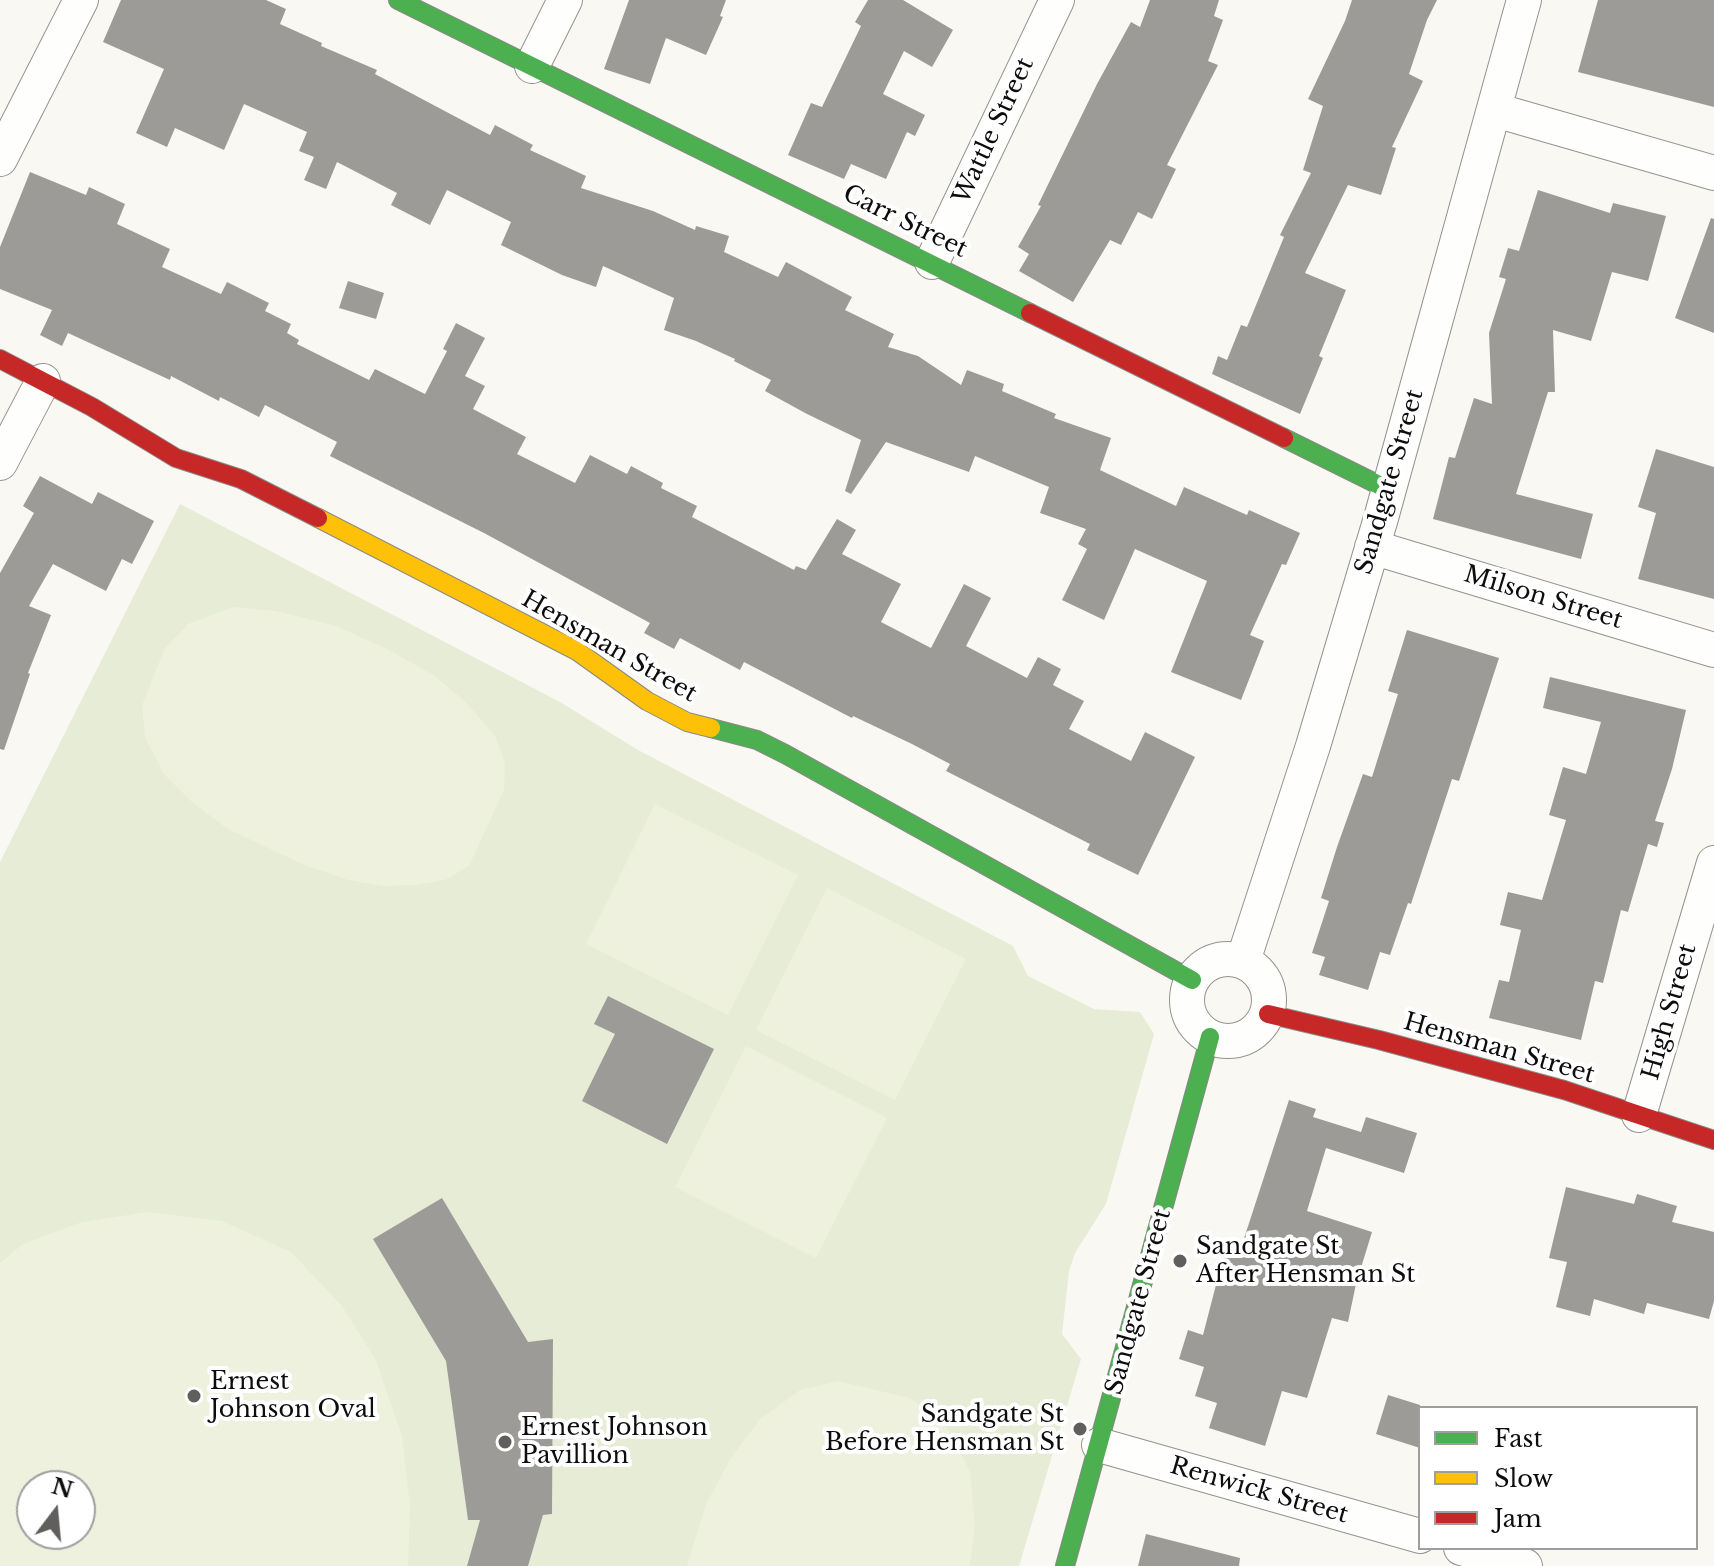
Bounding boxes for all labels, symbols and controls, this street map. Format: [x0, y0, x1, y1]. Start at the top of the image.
street label: Wattle Street [948, 53, 1040, 209]
street label: Carr Street [838, 180, 972, 264]
street label: Sandgate Street [1350, 386, 1430, 578]
street label: Milson Street [1460, 560, 1626, 636]
street label: Hensman Street [516, 585, 702, 709]
street label: High Street [1637, 941, 1703, 1083]
street label: Hensman Street [1400, 1008, 1598, 1090]
street label: Sandgate Street [1100, 1206, 1178, 1398]
place label: Sandgate St After Hensman St [1196, 1233, 1415, 1289]
marker: Sandgate St After Hensman St [1171, 1252, 1189, 1270]
place label: Ernest Johnson Oval [210, 1368, 376, 1424]
marker: Ernest Johnson Oval [185, 1387, 203, 1405]
place label: Sandgate St Before Hensman St [825, 1401, 1064, 1457]
legend [1418, 1406, 1698, 1550]
place label: Ernest Johnson Pavillion [521, 1414, 708, 1470]
marker: Sandgate St Before Hensman St [1071, 1420, 1089, 1438]
text: Fast [1494, 1424, 1542, 1453]
marker: Ernest Johnson Pavillion [496, 1433, 514, 1451]
street label: Renwick Street [1167, 1452, 1351, 1530]
text: Slow [1494, 1464, 1553, 1493]
north arrow [16, 1470, 96, 1550]
text: N [49, 1473, 76, 1504]
text: Jam [1494, 1504, 1542, 1533]

